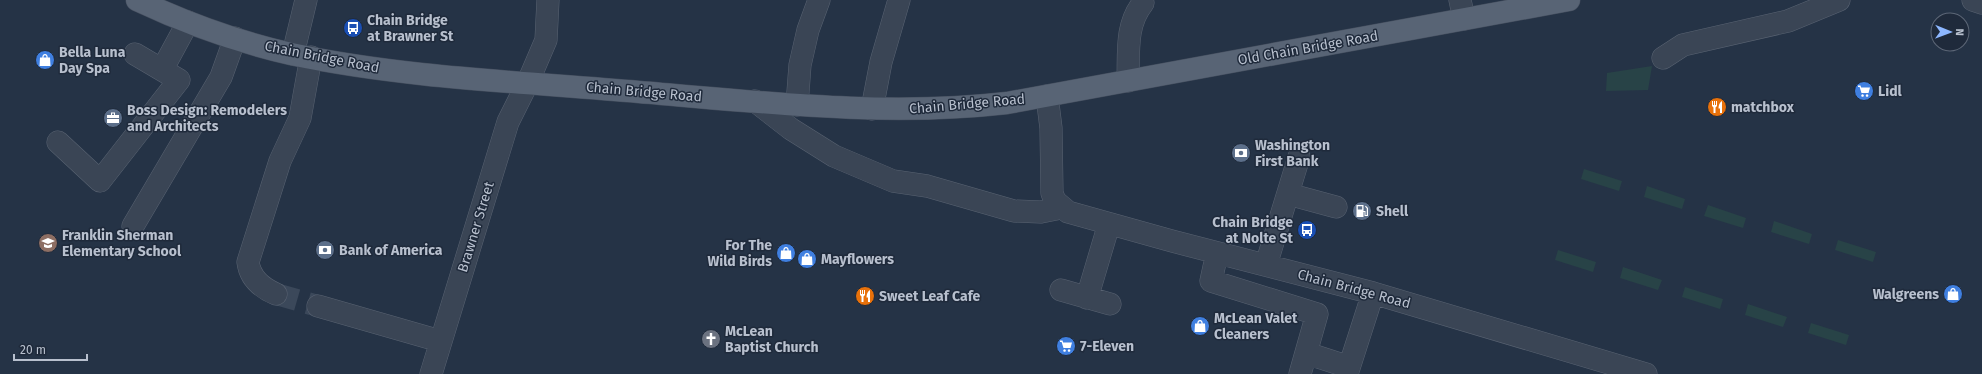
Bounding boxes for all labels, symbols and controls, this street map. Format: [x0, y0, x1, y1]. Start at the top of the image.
place label: Chain Bridge at Brawner St [367, 12, 454, 45]
north arrow [1930, 12, 1970, 52]
bus stop icon: Chain Bridge at Brawner St [342, 17, 364, 39]
street label: Old Chain Bridge Road [1237, 27, 1379, 69]
text: N [1953, 28, 1966, 36]
street label: Chain Bridge Road [263, 38, 381, 76]
place label: Bella Luna Day Spa [59, 44, 126, 77]
shop icon: Bella Luna Day Spa [34, 49, 56, 71]
street label: Chain Bridge Road [585, 78, 703, 106]
supermarket icon: Lidl [1853, 80, 1875, 102]
place label: Lidl [1878, 83, 1903, 100]
street label: Chain Bridge Road [908, 90, 1026, 118]
restaurant icon: matchbox [1706, 96, 1728, 118]
place label: matchbox [1731, 99, 1795, 116]
place label: Boss Design: Remodelers and Architects [127, 102, 287, 135]
office icon: Boss Design: Remodelers and Architects [102, 107, 124, 129]
place label: Washington First Bank [1255, 137, 1330, 170]
bank icon: Washington First Bank [1230, 142, 1252, 164]
street label: Brawner Street [454, 179, 498, 274]
fuel station icon: Shell [1351, 200, 1373, 222]
place label: Shell [1376, 203, 1409, 220]
place label: Chain Bridge at Nolte St [1212, 214, 1294, 247]
bus stop icon: Chain Bridge at Nolte St [1296, 219, 1318, 241]
place label: Franklin Sherman Elementary School [62, 227, 182, 260]
school or university icon: Franklin Sherman Elementary School [37, 232, 59, 254]
place label: For The Wild Birds [707, 237, 772, 270]
bank icon: Bank of America [314, 239, 336, 261]
place label: Bank of America [339, 242, 443, 259]
shop icon: For The Wild Birds [775, 242, 797, 264]
shop icon: Mayflowers [796, 248, 818, 270]
place label: Mayflowers [821, 251, 894, 268]
street label: Chain Bridge Road [1296, 266, 1412, 312]
shop icon: Walgreens [1942, 283, 1964, 305]
restaurant icon: Sweet Leaf Cafe [854, 285, 876, 307]
place label: Walgreens [1873, 286, 1939, 303]
place label: Sweet Leaf Cafe [879, 288, 980, 305]
place label: McLean Valet Cleaners [1214, 310, 1298, 343]
shop icon: McLean Valet Cleaners [1189, 315, 1211, 337]
place label: McLean Baptist Church [725, 323, 818, 356]
church icon: McLean Baptist Church [700, 328, 722, 350]
supermarket icon: 7-Eleven [1055, 335, 1077, 357]
scale bar [14, 336, 87, 362]
place label: 7-Eleven [1080, 338, 1134, 355]
text: 20 m [20, 343, 46, 357]

